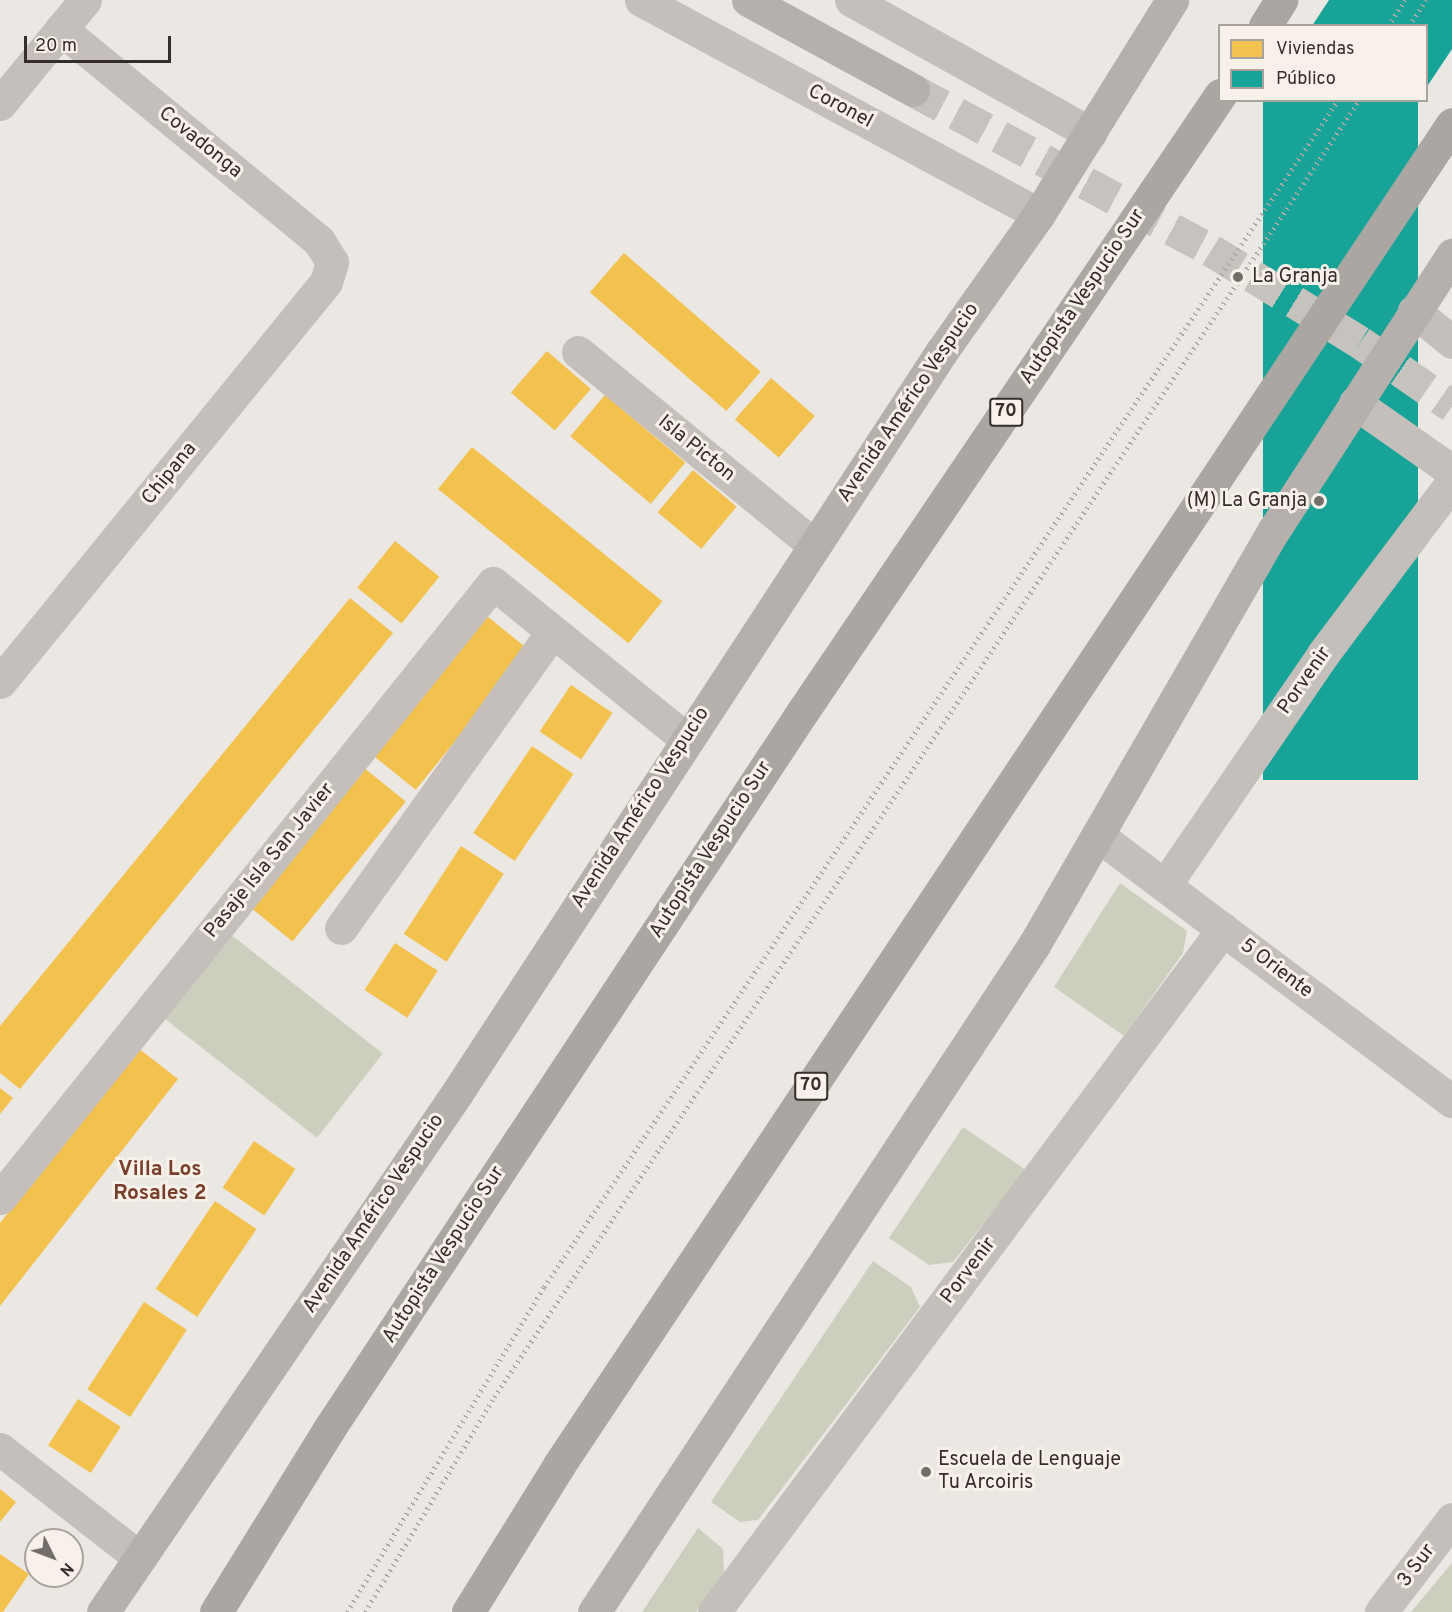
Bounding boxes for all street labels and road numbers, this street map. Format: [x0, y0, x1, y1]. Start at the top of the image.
street label: Coronel [803, 80, 877, 134]
street label: Covadonga [153, 102, 247, 184]
street label: Autopista Vespucio Sur [1015, 205, 1151, 389]
street label: Avenida Américo Vespucio [833, 298, 985, 508]
road number: 70 [988, 397, 1024, 427]
street label: Isla Picton [653, 411, 739, 487]
street label: Chipana [138, 438, 202, 510]
street label: Porvenir [1273, 643, 1337, 719]
street label: Avenida Américo Vespucio [566, 702, 716, 914]
street label: Autopista Vespucio Sur [645, 757, 777, 943]
street label: Pasaje Isla San Javier [200, 779, 340, 943]
street label: 5 Oriente [1235, 934, 1317, 1004]
road number: 70 [793, 1071, 829, 1101]
street label: Avenida Américo Vespucio [298, 1109, 450, 1319]
street label: Autopista Vespucio Sur [378, 1162, 510, 1348]
street label: Porvenir [936, 1233, 1002, 1309]
street label: 3 Sur [1393, 1540, 1441, 1592]

